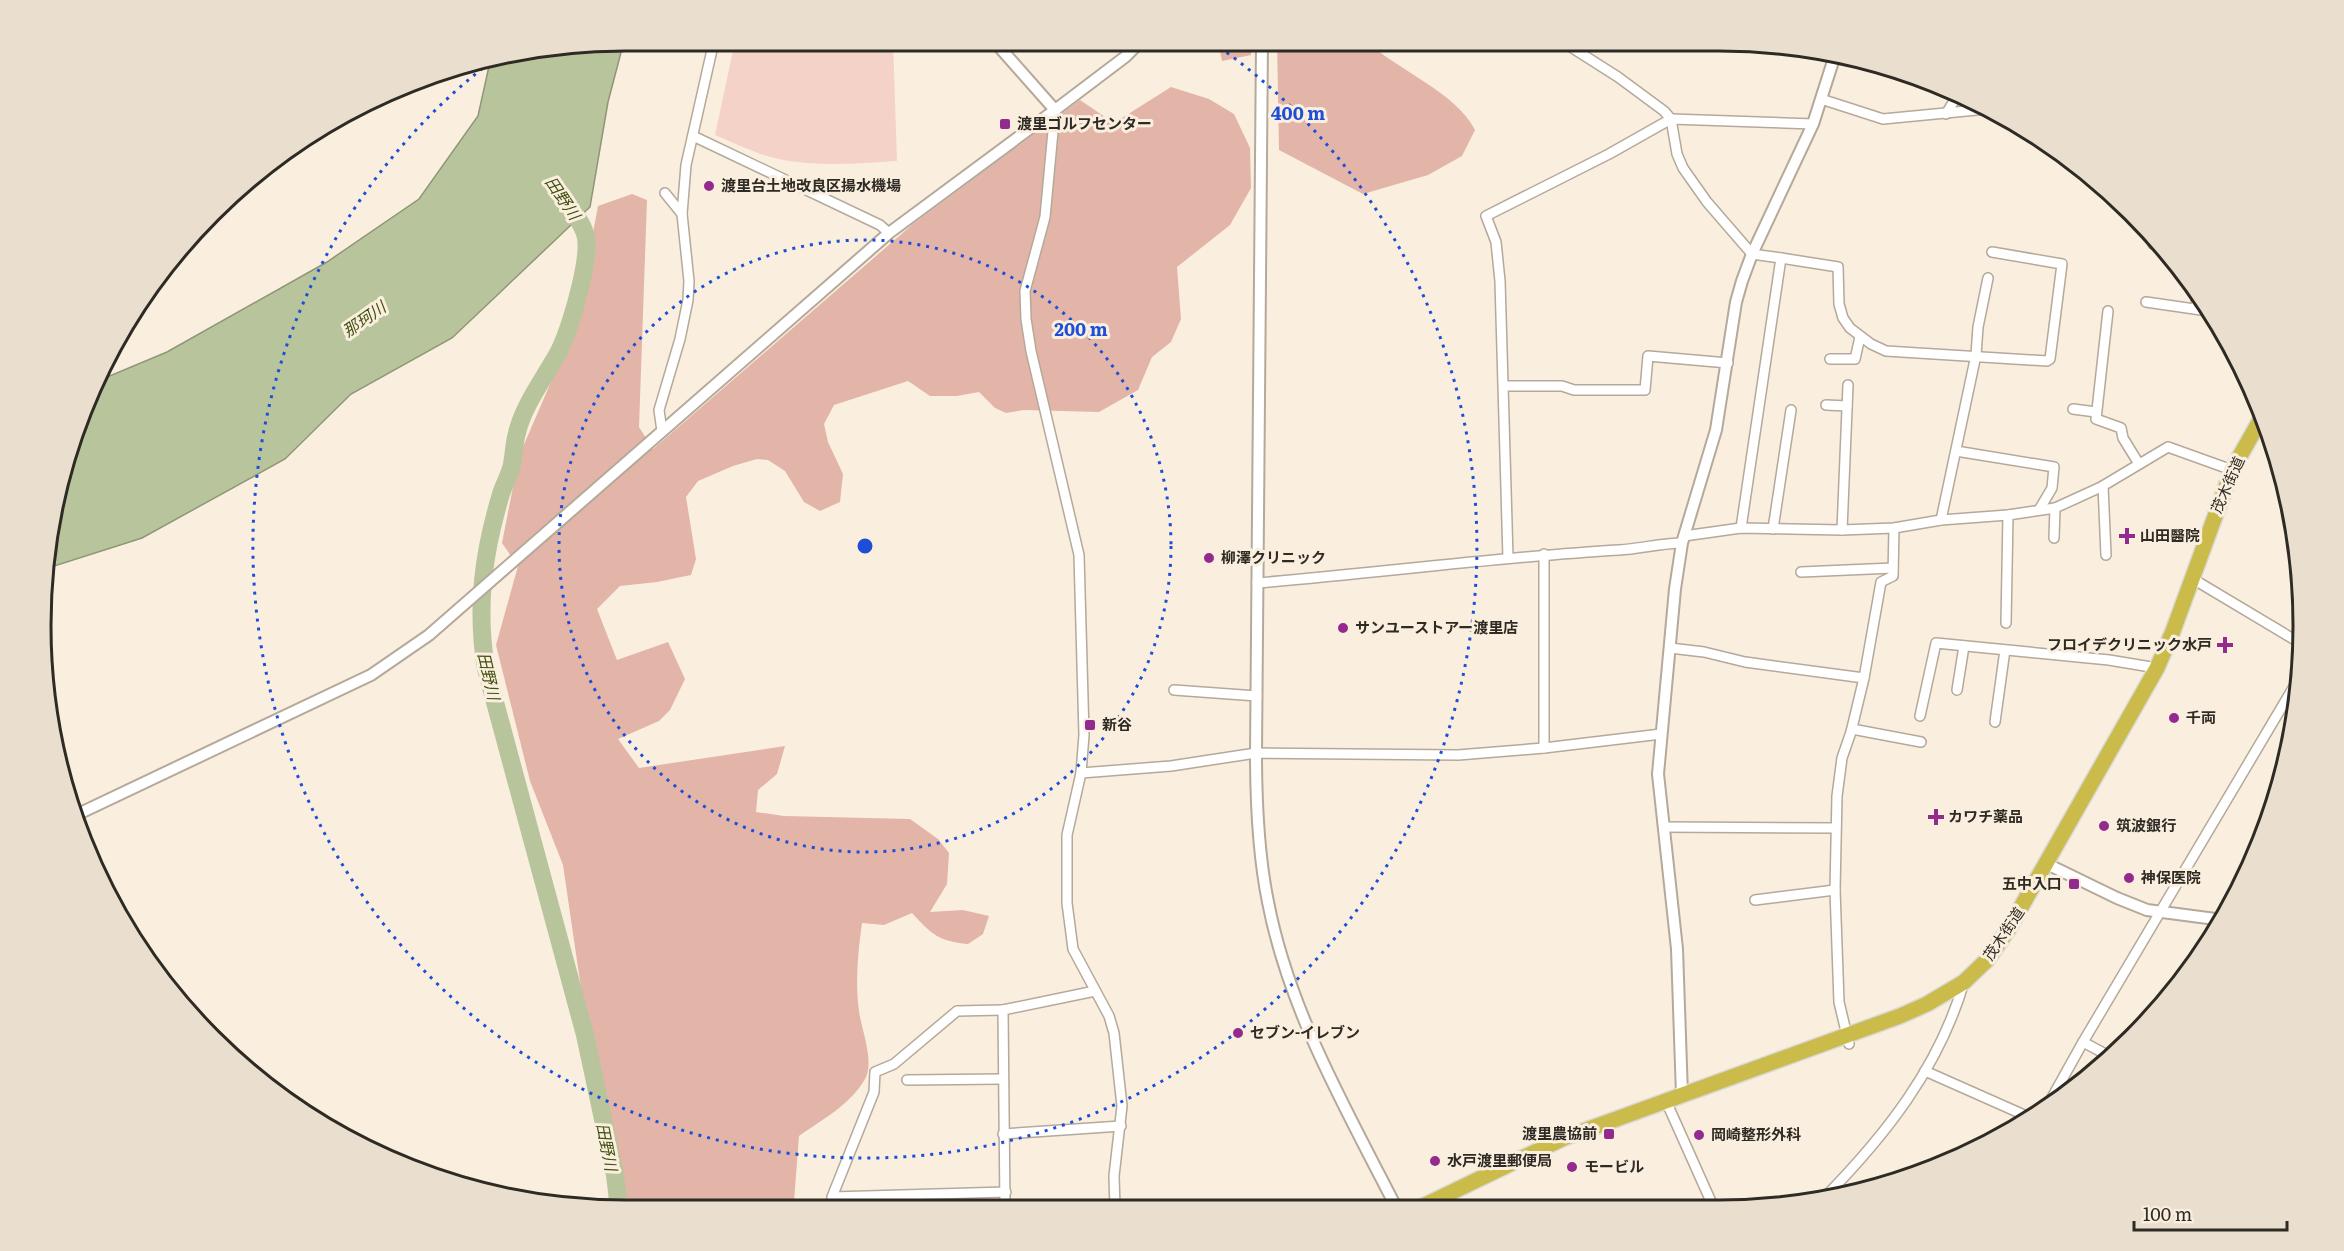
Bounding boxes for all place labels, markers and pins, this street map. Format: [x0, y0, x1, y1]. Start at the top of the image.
place label: 渡里ゴルフセンター [1017, 111, 1152, 134]
marker: 渡里ゴルフセンター [998, 117, 1012, 131]
place label: 渡里台土地改良区揚水機場 [721, 173, 901, 196]
marker: 渡里台土地改良区揚水機場 [702, 179, 716, 193]
place label: 山田醫院 [2140, 523, 2200, 546]
marker: 山田醫院 [2118, 527, 2136, 545]
centre of rings [855, 536, 875, 556]
place label: 柳澤クリニック [1221, 545, 1326, 568]
marker: 柳澤クリニック [1202, 551, 1216, 565]
place label: サンユーストアー渡里店 [1355, 615, 1518, 638]
marker: サンユーストアー渡里店 [1336, 621, 1350, 635]
place label: フロイデクリニック水戸 [2047, 632, 2212, 655]
marker: フロイデクリニック水戸 [2216, 636, 2234, 654]
place label: 千両 [2186, 705, 2216, 728]
marker: 千両 [2167, 711, 2181, 725]
place label: 新谷 [1102, 712, 1132, 735]
marker: 新谷 [1083, 718, 1097, 732]
place label: カワチ薬品 [1948, 804, 2023, 827]
marker: カワチ薬品 [1929, 810, 1943, 824]
place label: 筑波銀行 [2116, 813, 2176, 836]
marker: 筑波銀行 [2097, 819, 2111, 833]
place label: 神保医院 [2140, 865, 2201, 888]
place label: 五中入口 [2002, 871, 2062, 894]
marker: 神保医院 [2122, 871, 2136, 885]
marker: 五中入口 [2067, 877, 2081, 891]
place label: セブン-イレブン [1250, 1020, 1360, 1043]
marker: セブン-イレブン [1231, 1026, 1245, 1040]
place label: 渡里農協前 [1522, 1121, 1597, 1144]
place label: 岡崎整形外科 [1711, 1122, 1801, 1145]
marker: 渡里農協前 [1602, 1127, 1616, 1141]
marker: 岡崎整形外科 [1692, 1128, 1706, 1142]
place label: 水戸渡里郵便局 [1447, 1148, 1552, 1171]
marker: 水戸渡里郵便局 [1428, 1154, 1442, 1168]
place label: モービル [1584, 1154, 1644, 1177]
marker: モービル [1565, 1160, 1579, 1174]

